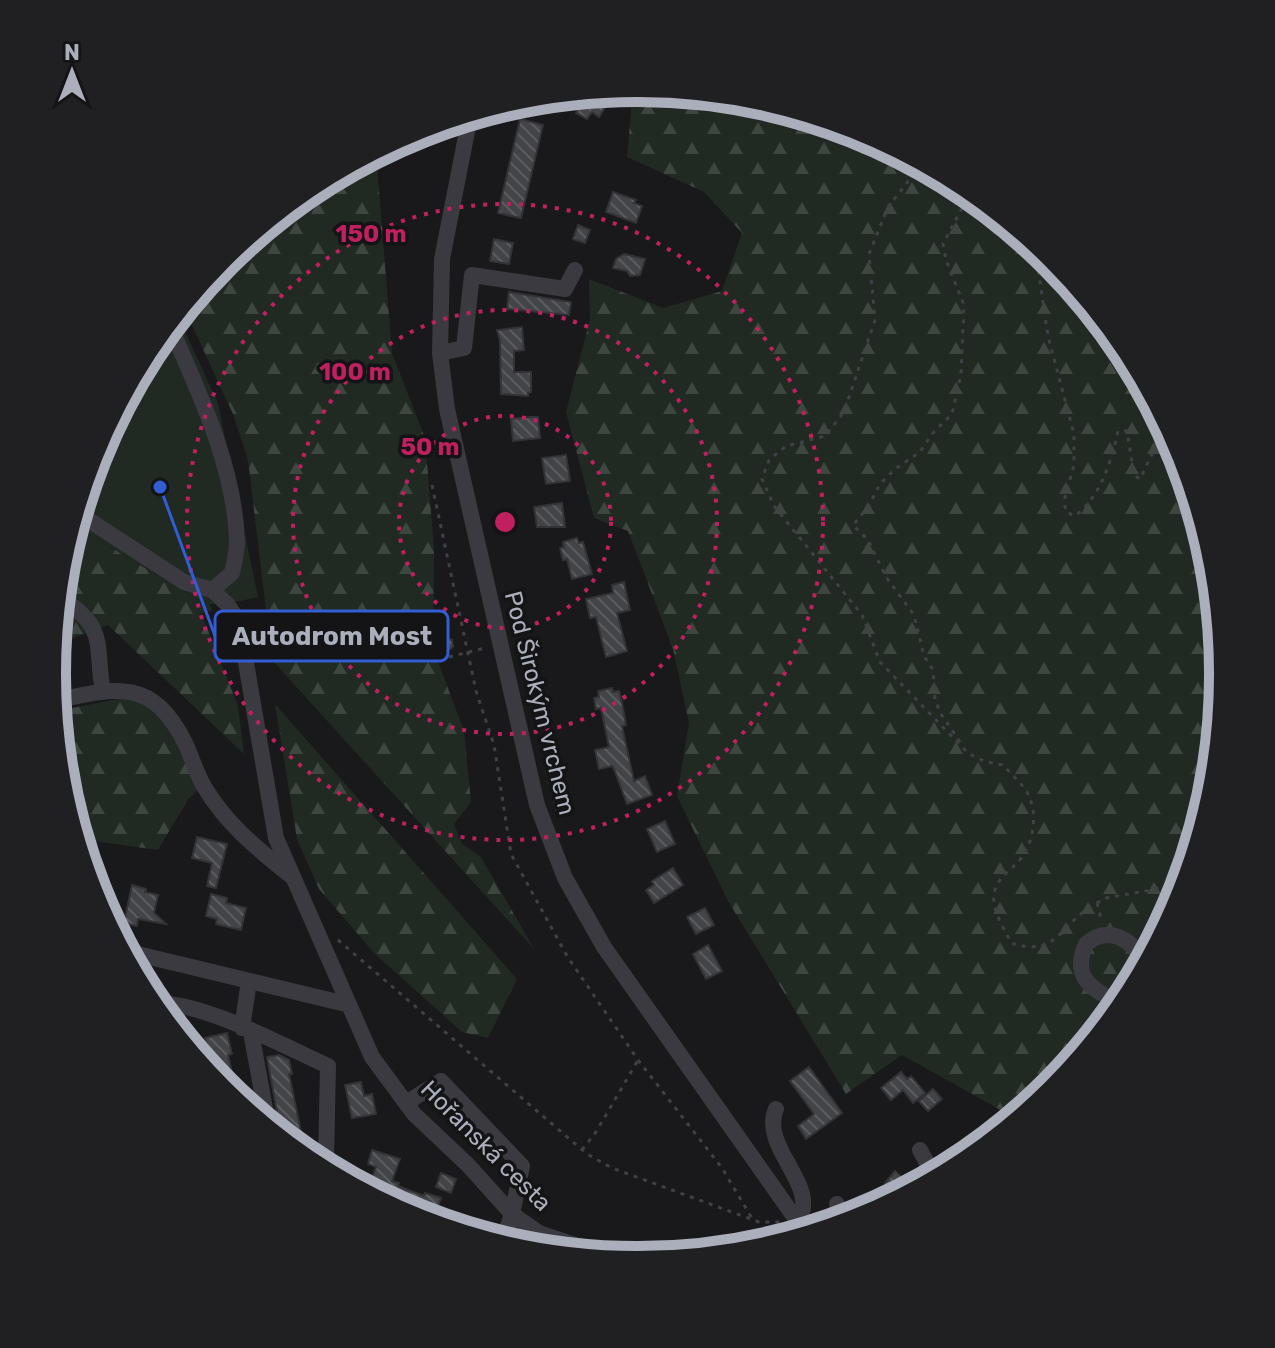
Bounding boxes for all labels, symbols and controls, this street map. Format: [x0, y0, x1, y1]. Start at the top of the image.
north arrow [32, 32, 112, 112]
text: N [64, 39, 80, 66]
text: 150 m [336, 220, 406, 248]
text: 100 m [319, 358, 391, 386]
text: 50 m [401, 433, 459, 461]
centre of rings [491, 508, 519, 536]
street label: Pod Širokým vrchem [499, 588, 581, 818]
callout: Autodrom Most [215, 611, 448, 661]
text: Autodrom Most [232, 621, 432, 652]
street label: Hořanská cesta [415, 1075, 557, 1217]

